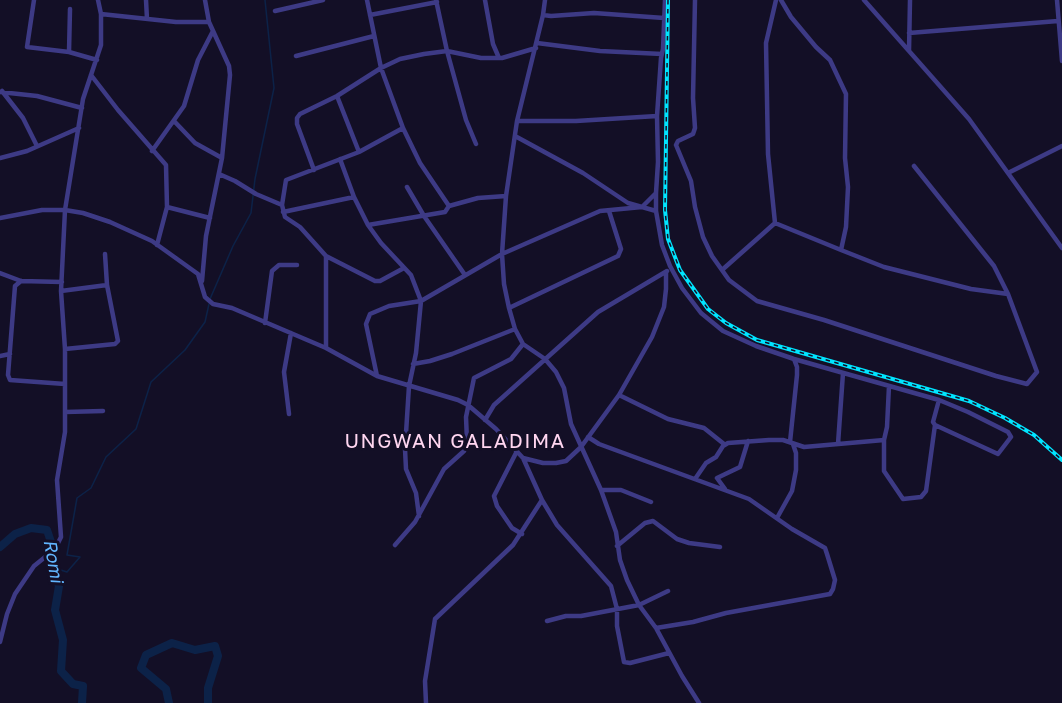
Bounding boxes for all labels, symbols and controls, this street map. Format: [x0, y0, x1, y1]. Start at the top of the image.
district label: UNGWAN GALADIMA [344, 430, 566, 454]
water label: Romi [39, 538, 67, 584]

